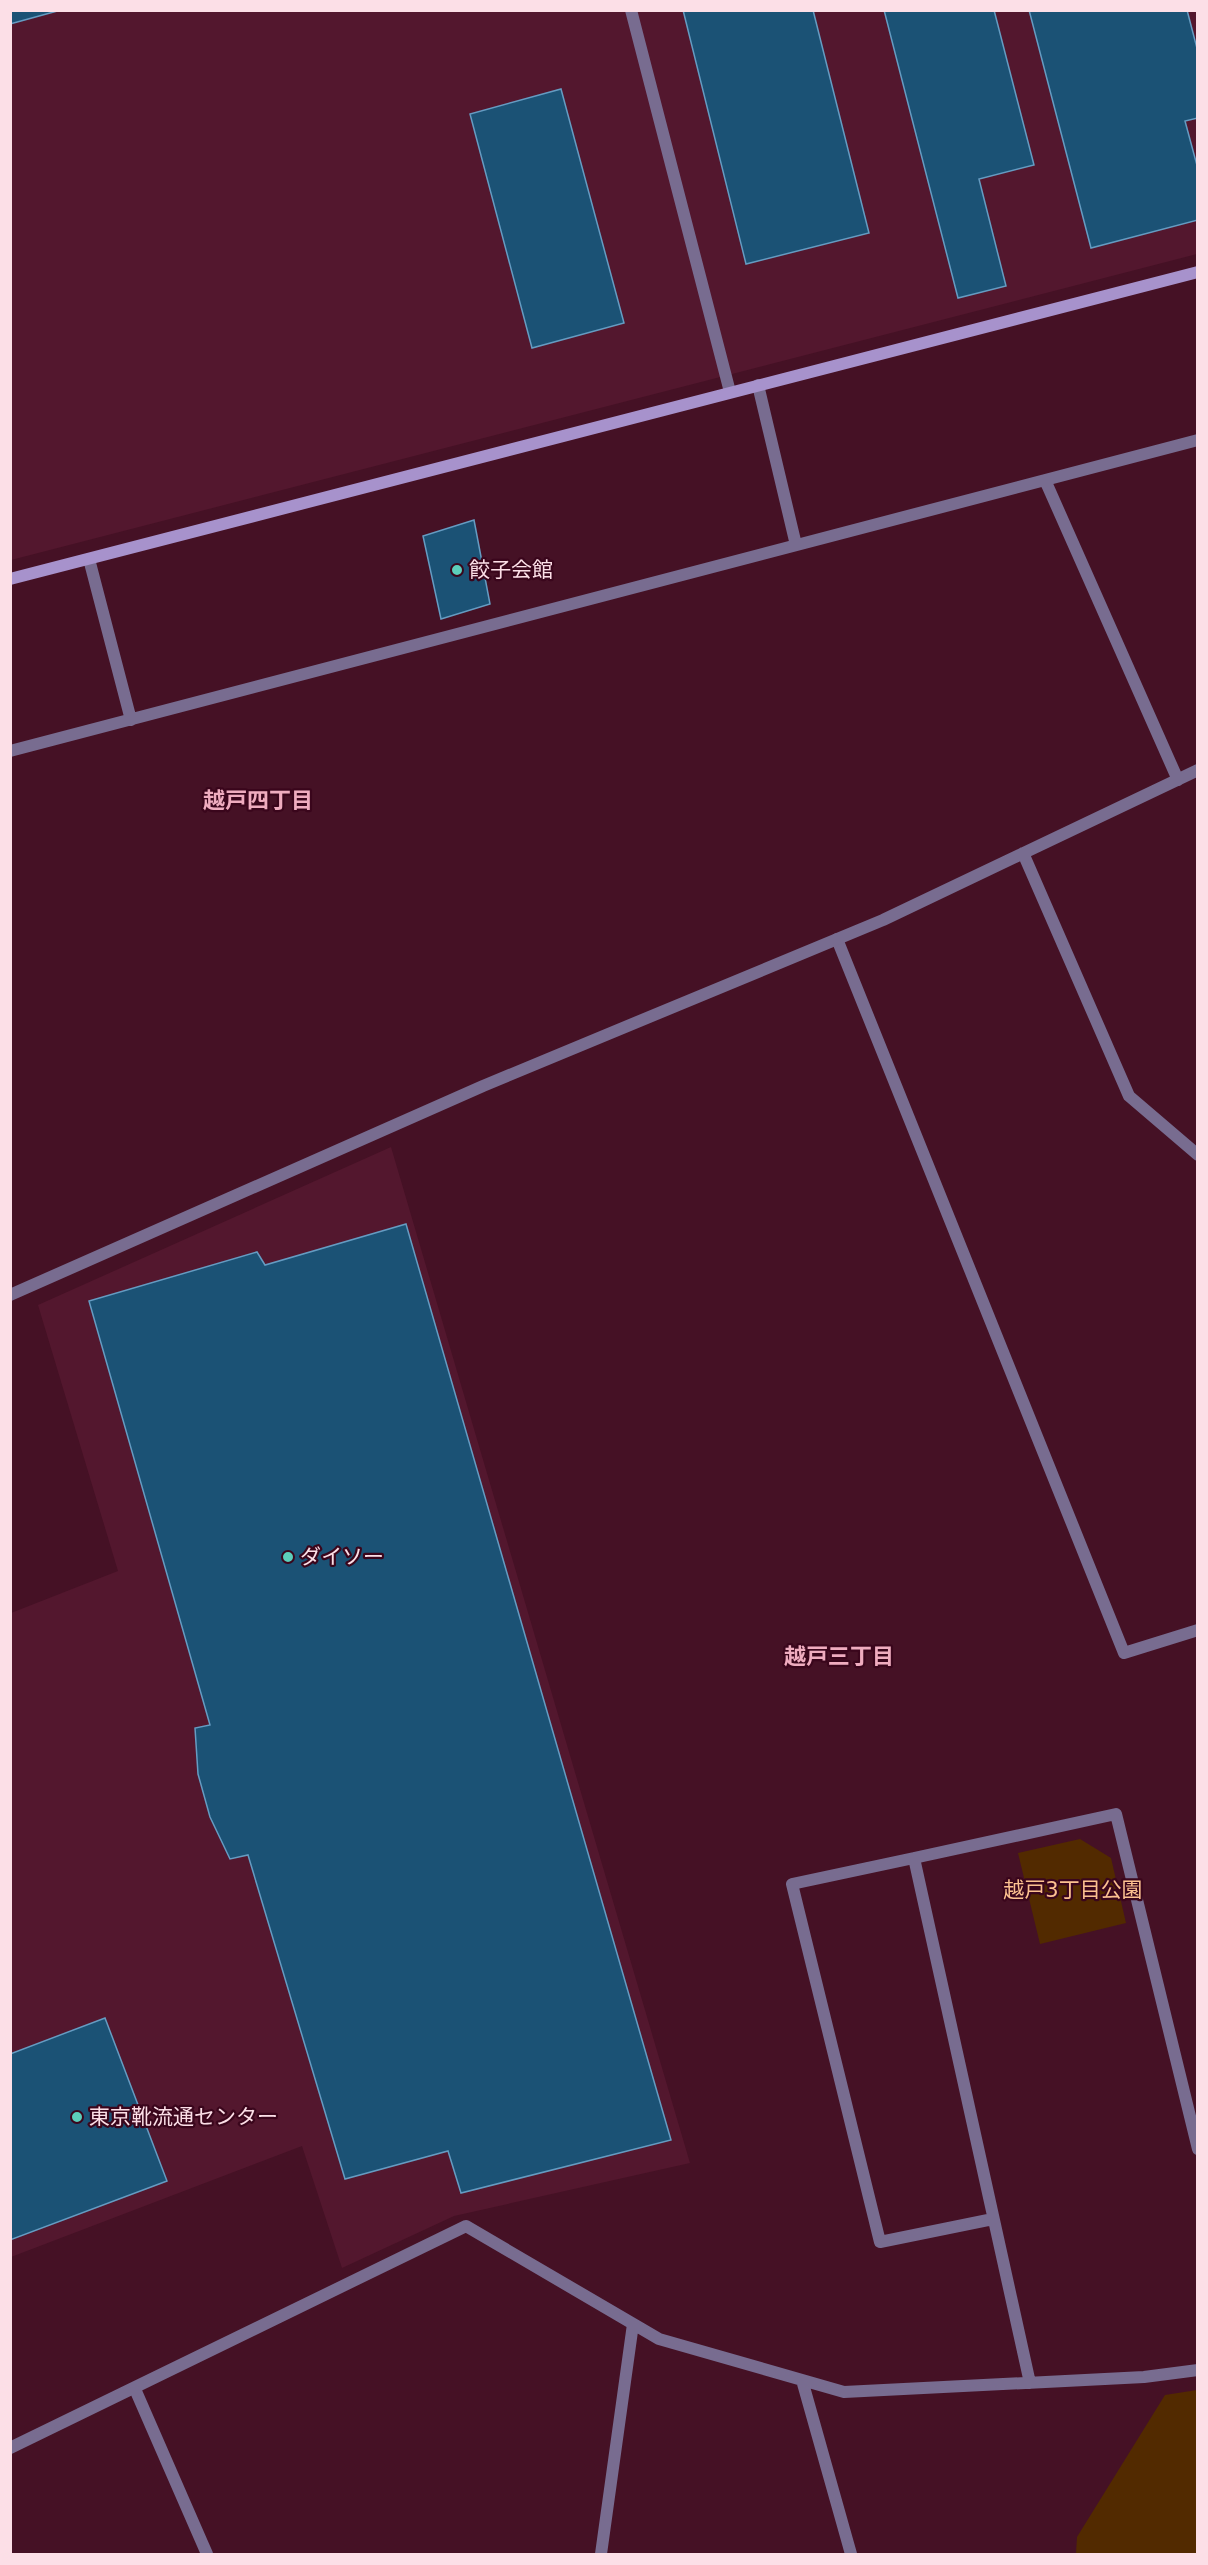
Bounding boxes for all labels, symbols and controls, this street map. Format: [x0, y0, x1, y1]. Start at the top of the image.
place label: 餃子会館 [469, 558, 553, 582]
marker: 餃子会館 [450, 563, 464, 577]
district label: 越戸四丁目 [203, 788, 313, 813]
place label: ダイソー [300, 1545, 384, 1569]
marker: ダイソー [281, 1550, 295, 1564]
district label: 越戸三丁目 [784, 1644, 894, 1669]
park label: 越戸3丁目公園 [1003, 1878, 1143, 1902]
place label: 東京靴流通センター [89, 2105, 278, 2129]
marker: 東京靴流通センター [70, 2110, 84, 2124]

